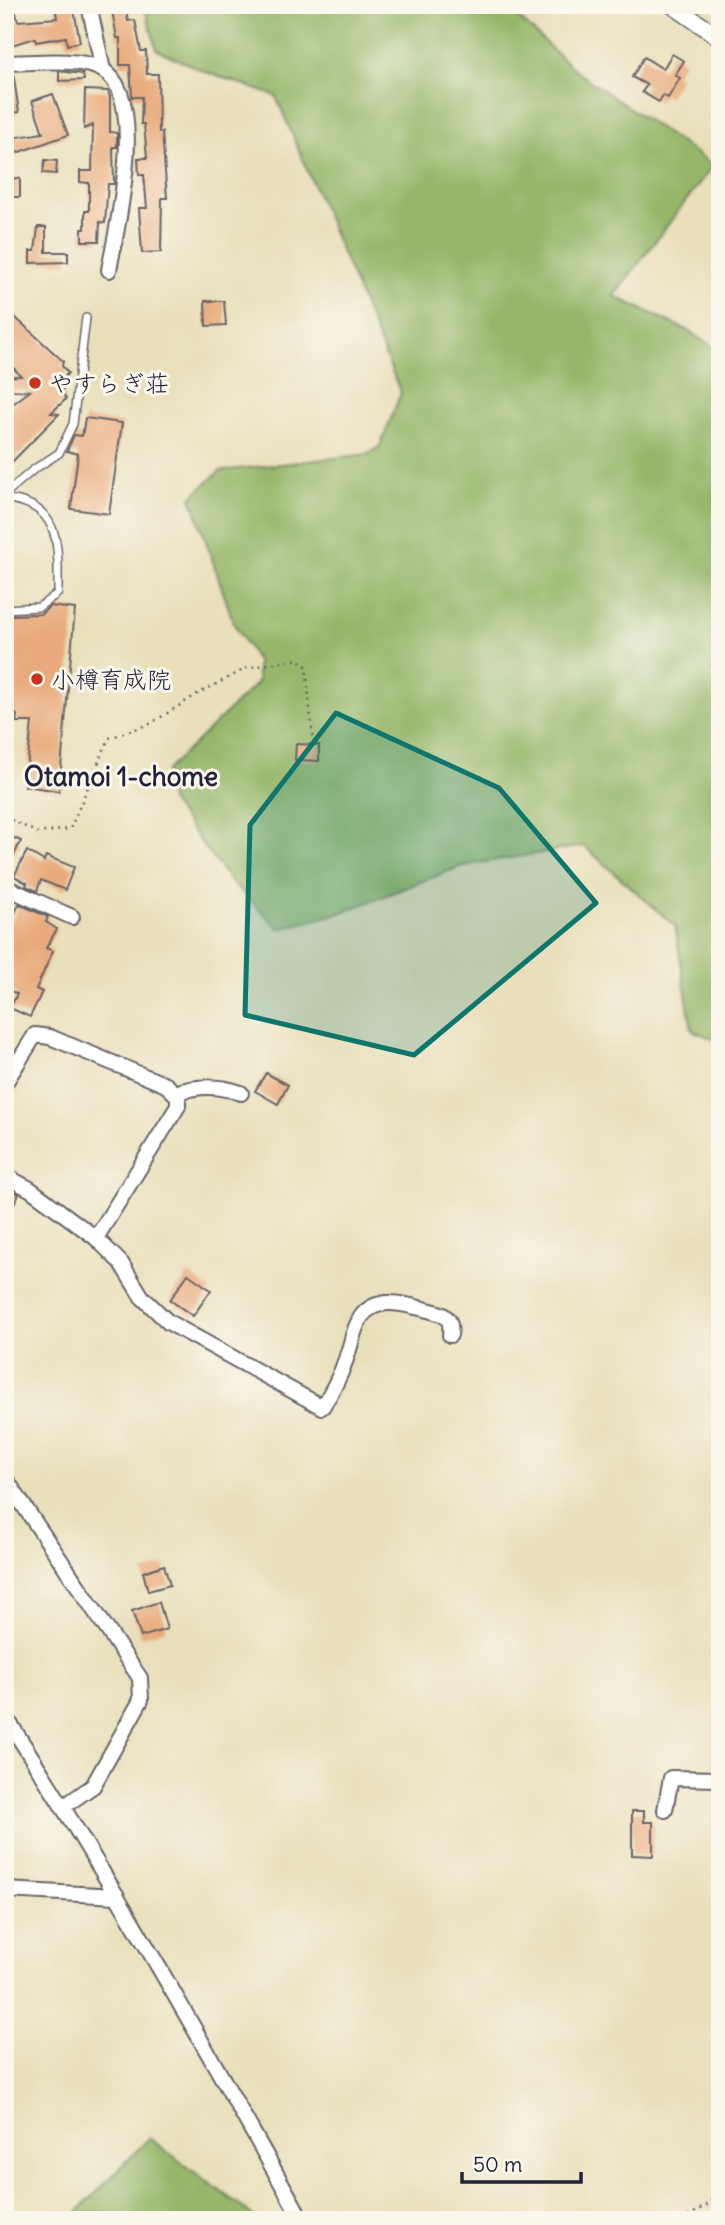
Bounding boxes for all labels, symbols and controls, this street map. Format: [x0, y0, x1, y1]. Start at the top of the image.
place label: やすらぎ荘 [49, 368, 169, 398]
marker: やすらぎ荘 [27, 375, 43, 391]
place label: 小樽育成院 [51, 664, 171, 694]
marker: 小樽育成院 [29, 671, 45, 687]
district label: Otamoi 1-chome [24, 760, 218, 793]
scale bar [462, 2141, 582, 2185]
text: 50 m [473, 2151, 522, 2178]

